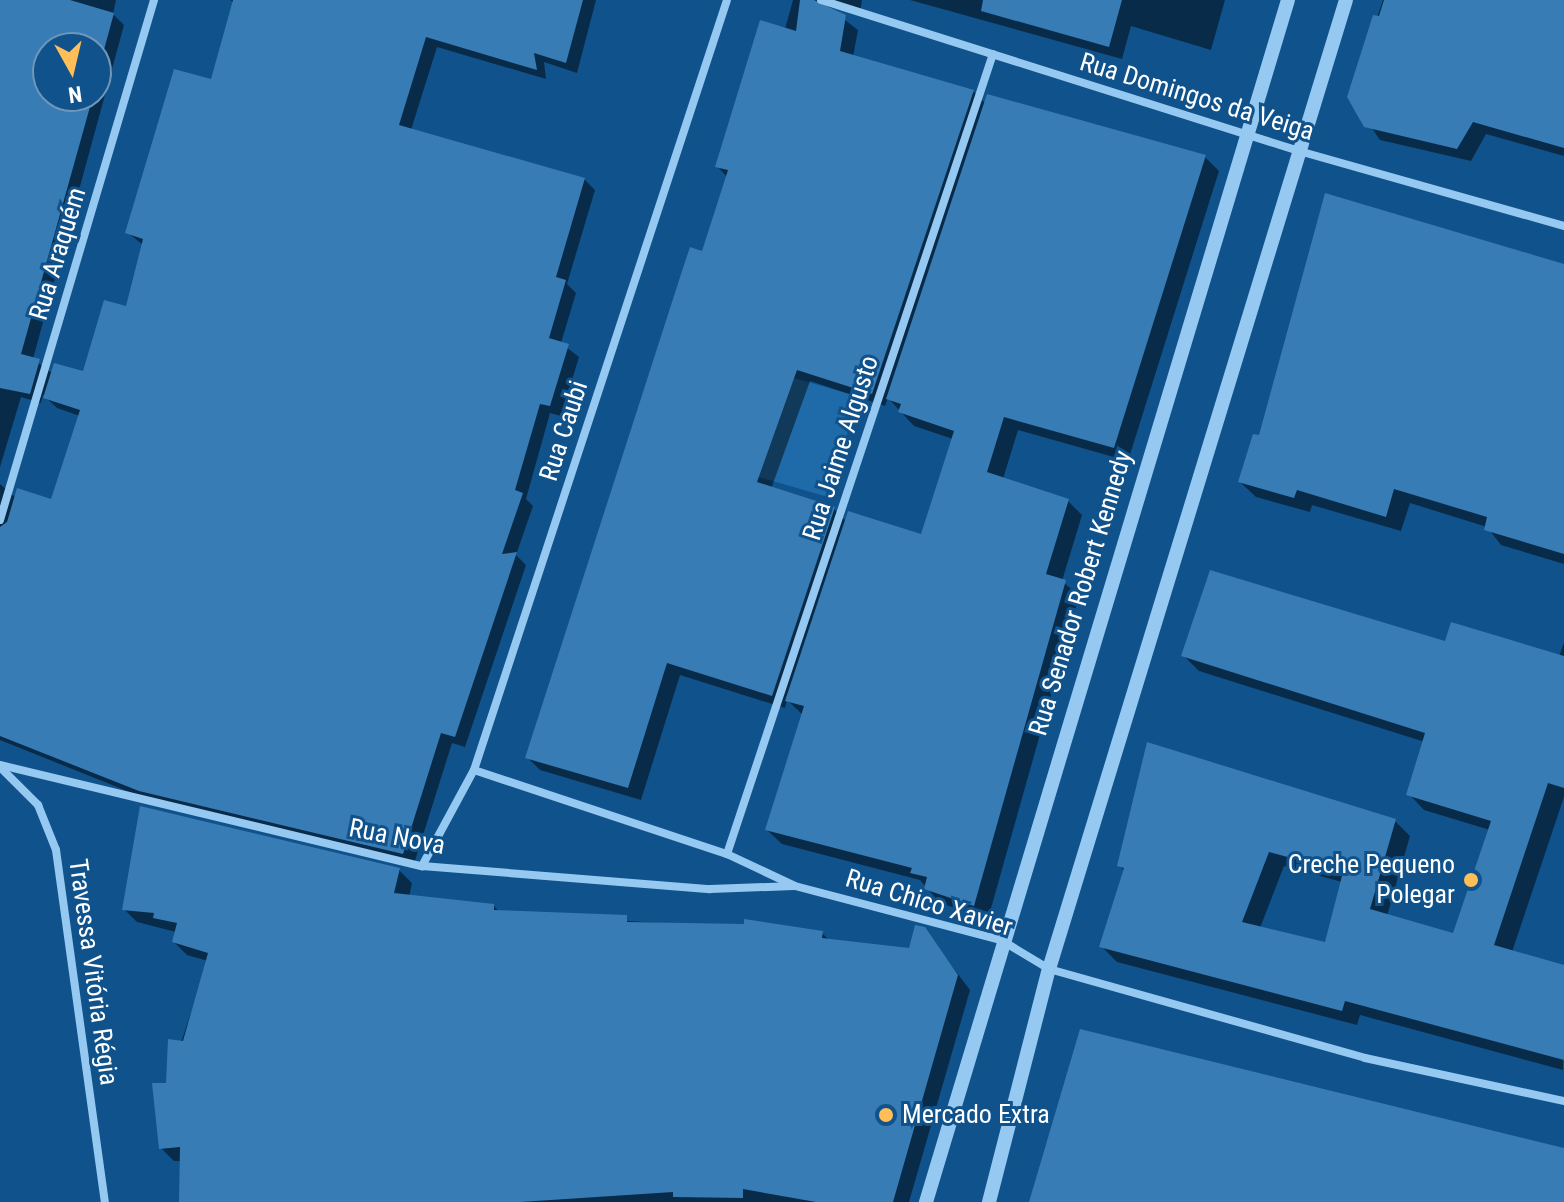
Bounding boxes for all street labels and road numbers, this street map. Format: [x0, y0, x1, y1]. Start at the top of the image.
street label: Rua Domingos da Veiga [1076, 47, 1318, 147]
street label: Rua Araquém [23, 184, 93, 324]
street label: Rua Jaime Algusto [796, 352, 886, 544]
street label: Rua Caubi [533, 377, 595, 485]
street label: Rua Senador Robert Kennedy [1023, 447, 1139, 739]
street label: Rua Nova [346, 812, 448, 862]
street label: Travessa Vitória Régia [62, 857, 124, 1087]
street label: Rua Chico Xavier [842, 863, 1016, 943]

